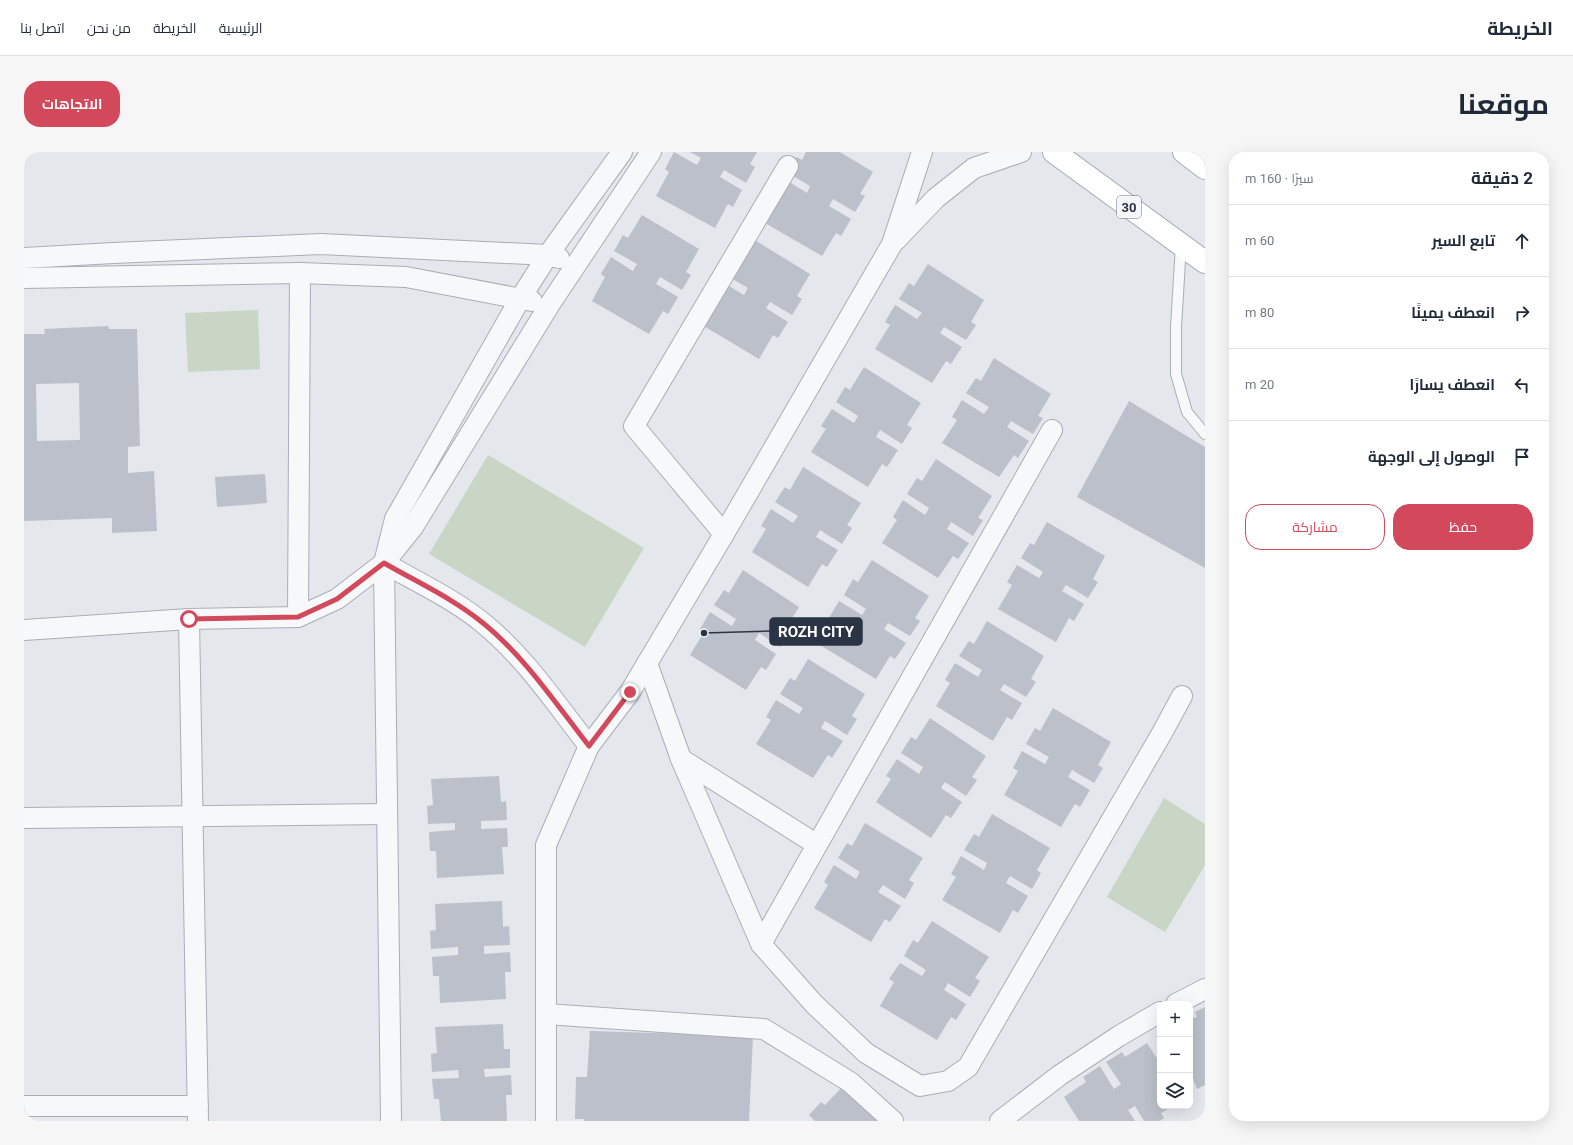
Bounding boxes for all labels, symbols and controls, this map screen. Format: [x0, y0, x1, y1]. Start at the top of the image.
text: الخريطة [1487, 17, 1553, 40]
text: اتصل بنا [20, 20, 65, 36]
text: من نحن [87, 20, 131, 36]
text: الخريطة [153, 20, 197, 36]
text: الرئيسية [219, 20, 263, 36]
button: الاتجاهات [24, 81, 120, 127]
text: موقعنا [1458, 88, 1549, 121]
text: 2 دقيقة [1471, 168, 1533, 188]
text: سيرًا · 160 m [1245, 171, 1313, 186]
road number: 30 [1117, 196, 1141, 218]
icon: ahead [1511, 230, 1533, 252]
text: تابع السير [1432, 232, 1495, 250]
text: 60 m [1245, 233, 1274, 248]
icon: right [1511, 302, 1533, 324]
text: انعطف يمينًا [1411, 304, 1495, 322]
text: 80 m [1245, 305, 1274, 320]
icon: left [1511, 374, 1533, 396]
text: انعطف يسارًا [1409, 376, 1495, 394]
text: 20 m [1245, 377, 1274, 392]
icon: arrive [1511, 446, 1533, 468]
text: الوصول إلى الوجهة [1368, 448, 1495, 466]
button: مشاركة [1245, 504, 1385, 550]
button: حفظ [1393, 504, 1533, 550]
route start [180, 610, 198, 628]
callout: ROZH CITY [770, 618, 862, 645]
text: ROZH CITY [778, 623, 855, 641]
route end [621, 683, 639, 701]
map controls [1157, 1001, 1193, 1109]
button: + [1157, 1001, 1193, 1037]
button: − [1157, 1037, 1193, 1073]
button: layers [1157, 1073, 1193, 1109]

